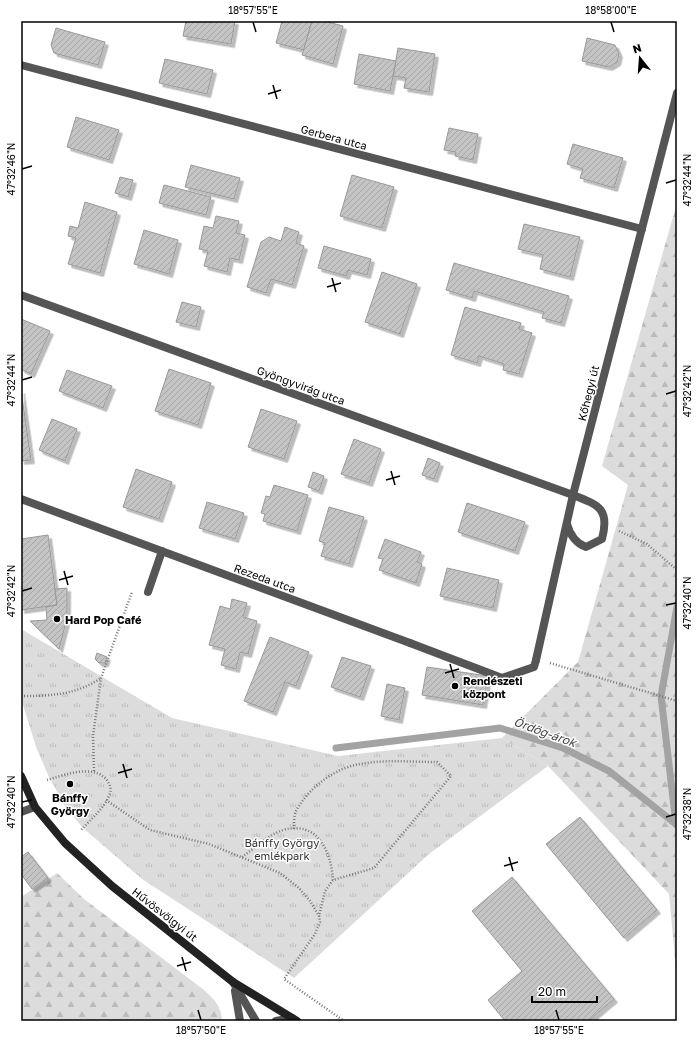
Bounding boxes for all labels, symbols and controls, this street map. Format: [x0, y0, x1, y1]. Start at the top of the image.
text: 18°57'55"E [228, 4, 278, 16]
text: 18°58'00"E [585, 4, 637, 16]
north arrow [620, 38, 660, 78]
text: N [631, 41, 643, 55]
street label: Gerbera utca [299, 122, 369, 152]
text: 47°32'46"N [5, 143, 17, 195]
text: 47°32'44"N [681, 154, 693, 206]
text: 47°32'44"N [5, 354, 17, 406]
street label: Gyöngyvirág utca [255, 363, 347, 407]
street label: Kőhegyi út [575, 364, 601, 422]
text: 47°32'42"N [681, 365, 693, 417]
street label: Rezeda utca [232, 561, 298, 595]
text: 47°32'42"N [5, 565, 17, 617]
text: 47°32'40"N [681, 577, 693, 629]
place label: Hard Pop Café [65, 613, 142, 626]
marker: Hard Pop Café [52, 614, 62, 624]
place label: Rendészeti központ [463, 674, 522, 700]
marker: Rendészeti központ [450, 681, 460, 691]
water label: Ördög-árok [512, 714, 579, 751]
text: 47°32'40"N [5, 776, 17, 828]
marker: Bánffy György [65, 779, 75, 789]
text: 47°32'38"N [681, 788, 693, 840]
place label: Bánffy György [51, 791, 90, 817]
park label: Bánffy György emlékpark [244, 836, 320, 862]
street label: Hűvösvölgyi út [130, 885, 200, 943]
scale bar [532, 978, 597, 1004]
text: 20 m [538, 984, 566, 999]
text: 18°57'50"E [176, 1024, 226, 1036]
text: 18°57'55"E [534, 1024, 584, 1036]

